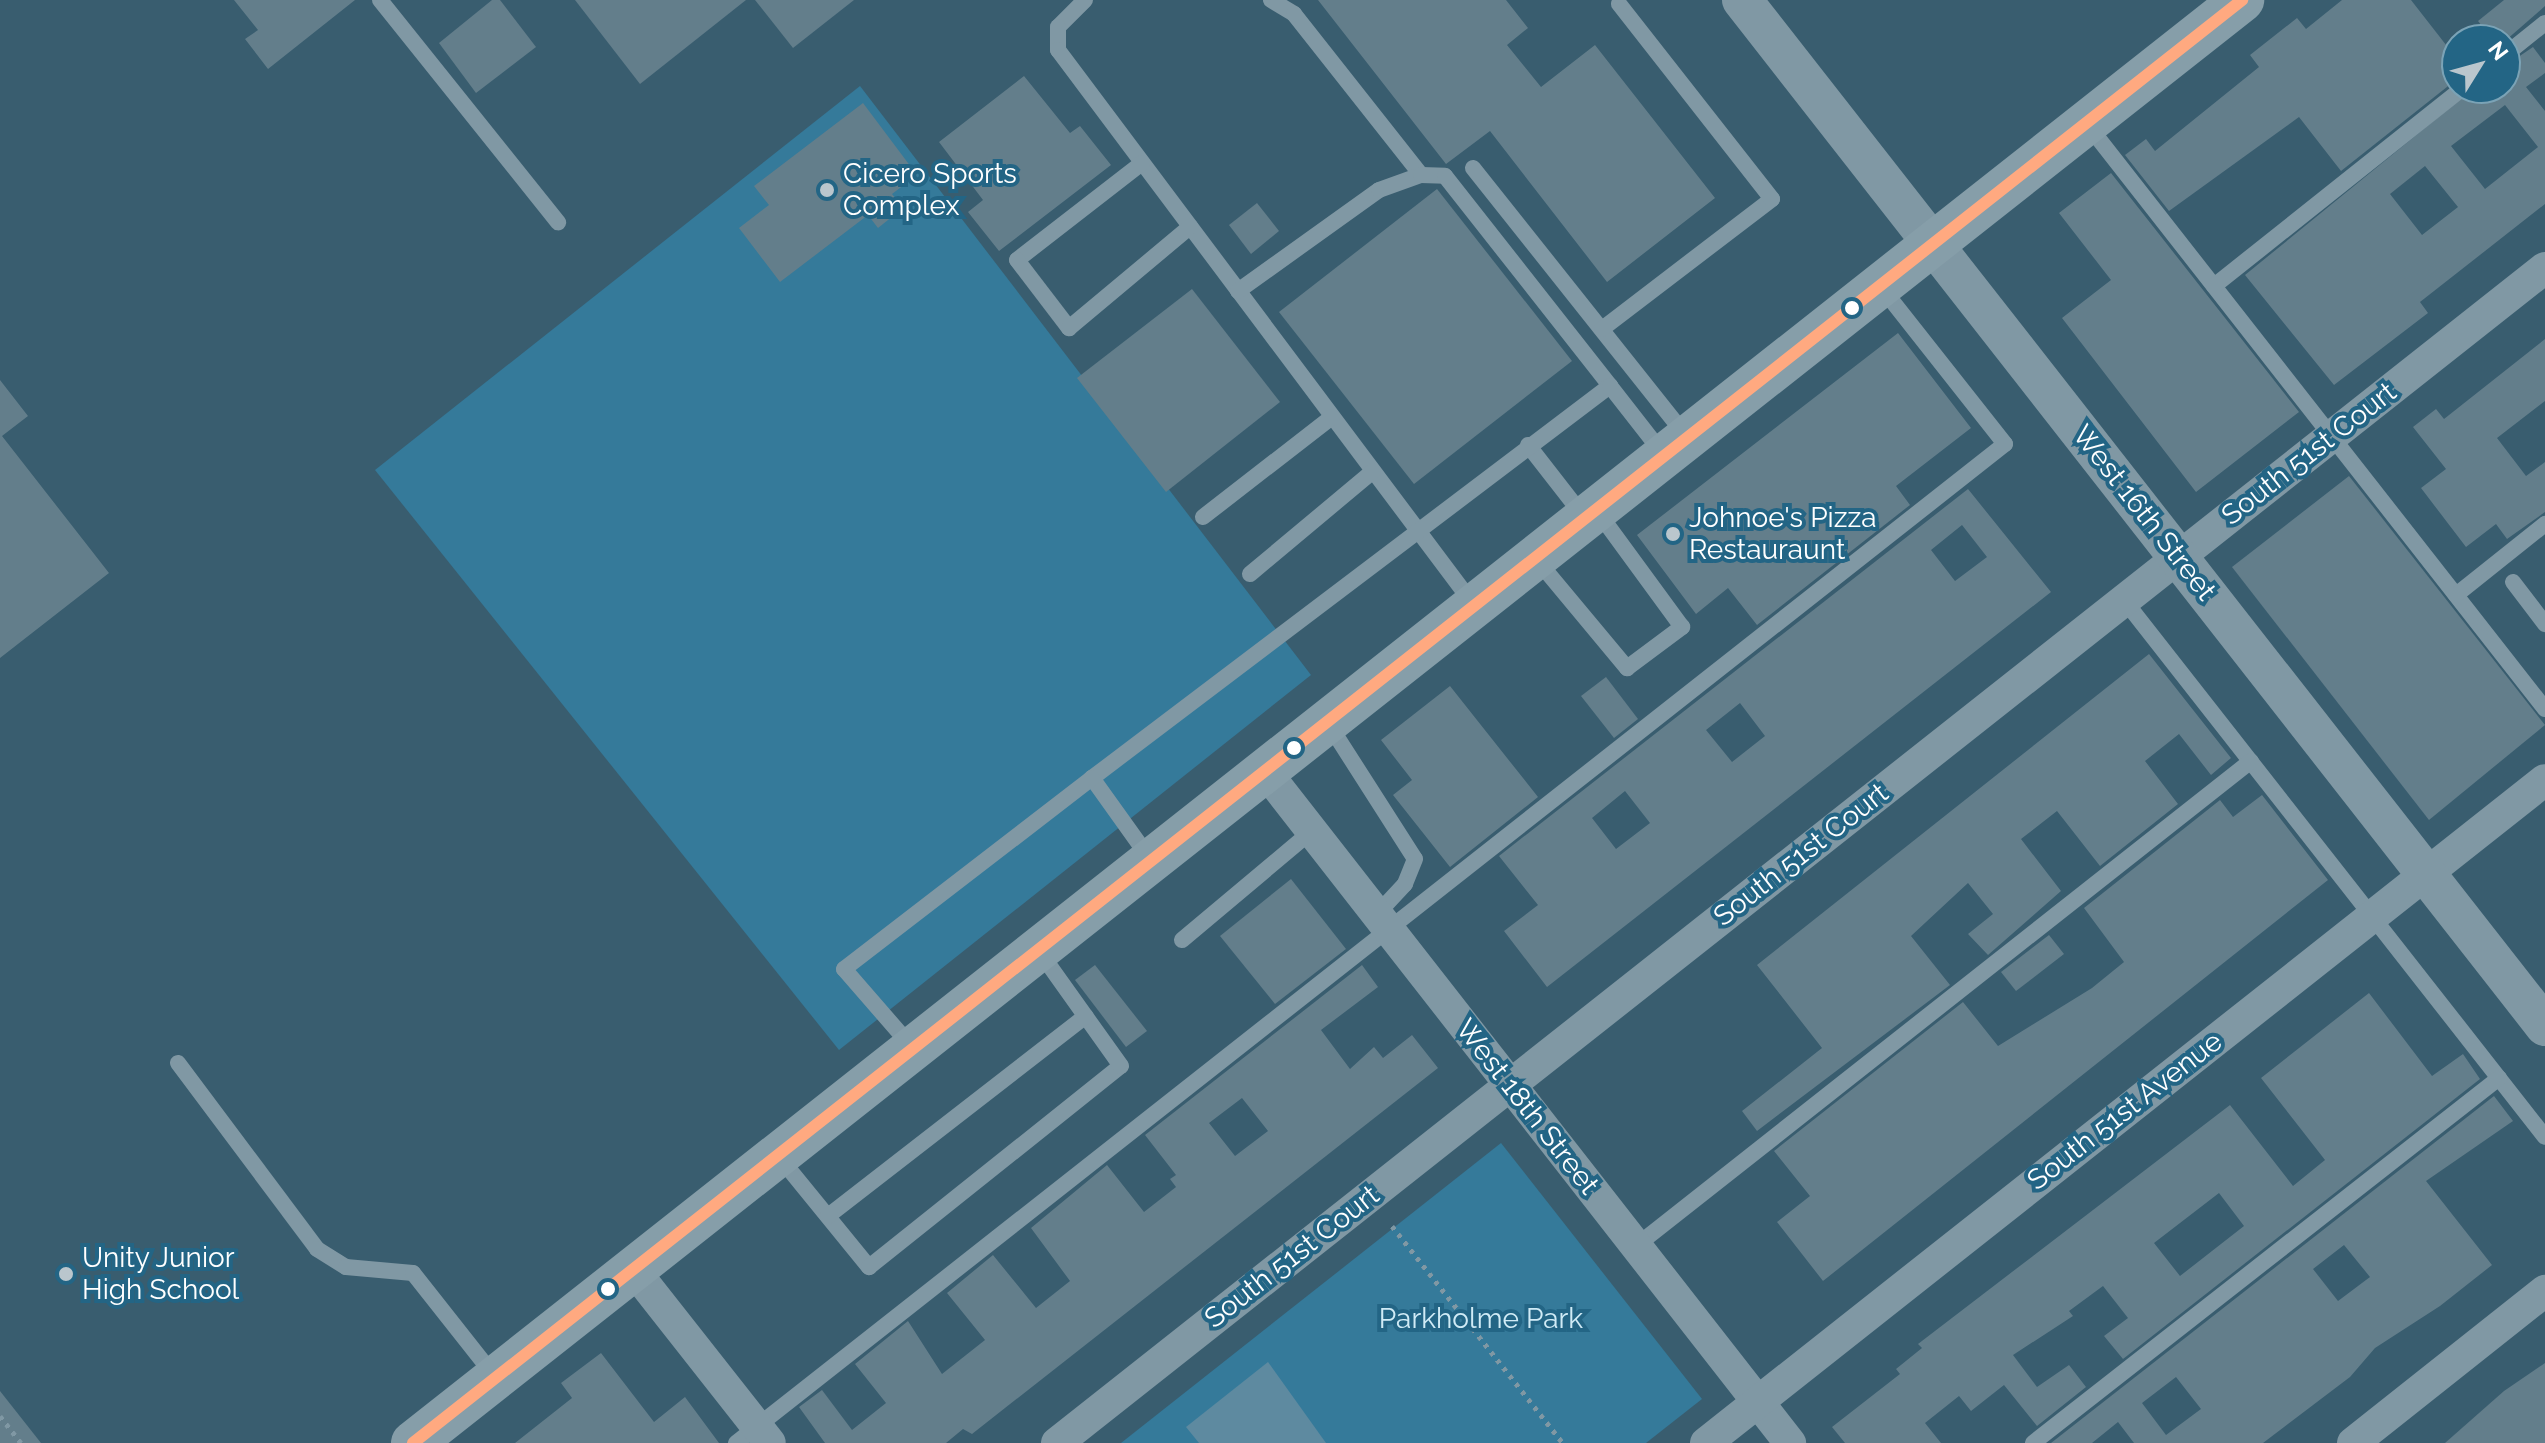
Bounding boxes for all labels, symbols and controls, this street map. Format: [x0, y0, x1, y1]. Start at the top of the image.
north arrow [2441, 24, 2521, 104]
text: N [2483, 36, 2514, 65]
place label: Cicero Sports Complex [843, 157, 1017, 223]
marker: Cicero Sports Complex [818, 181, 836, 199]
unlabelled marker [1844, 300, 1860, 316]
street label: South 51st Court [2215, 375, 2403, 533]
street label: West 16th Street [2065, 419, 2223, 607]
place label: Johnoe's Pizza Restauraunt [1689, 501, 1877, 567]
marker: Johnoe's Pizza Restauraunt [1664, 525, 1682, 543]
unlabelled marker [1286, 740, 1302, 756]
street label: South 51st Court [1707, 776, 1895, 934]
street label: West 18th Street [1448, 1013, 1606, 1201]
street label: South 51st Avenue [2021, 1024, 2229, 1198]
street label: South 51st Court [1198, 1178, 1386, 1336]
place label: Unity Junior High School [82, 1241, 239, 1307]
marker: Unity Junior High School [57, 1265, 75, 1283]
unlabelled marker [600, 1281, 616, 1297]
park label: Parkholme Park [1379, 1302, 1583, 1336]

